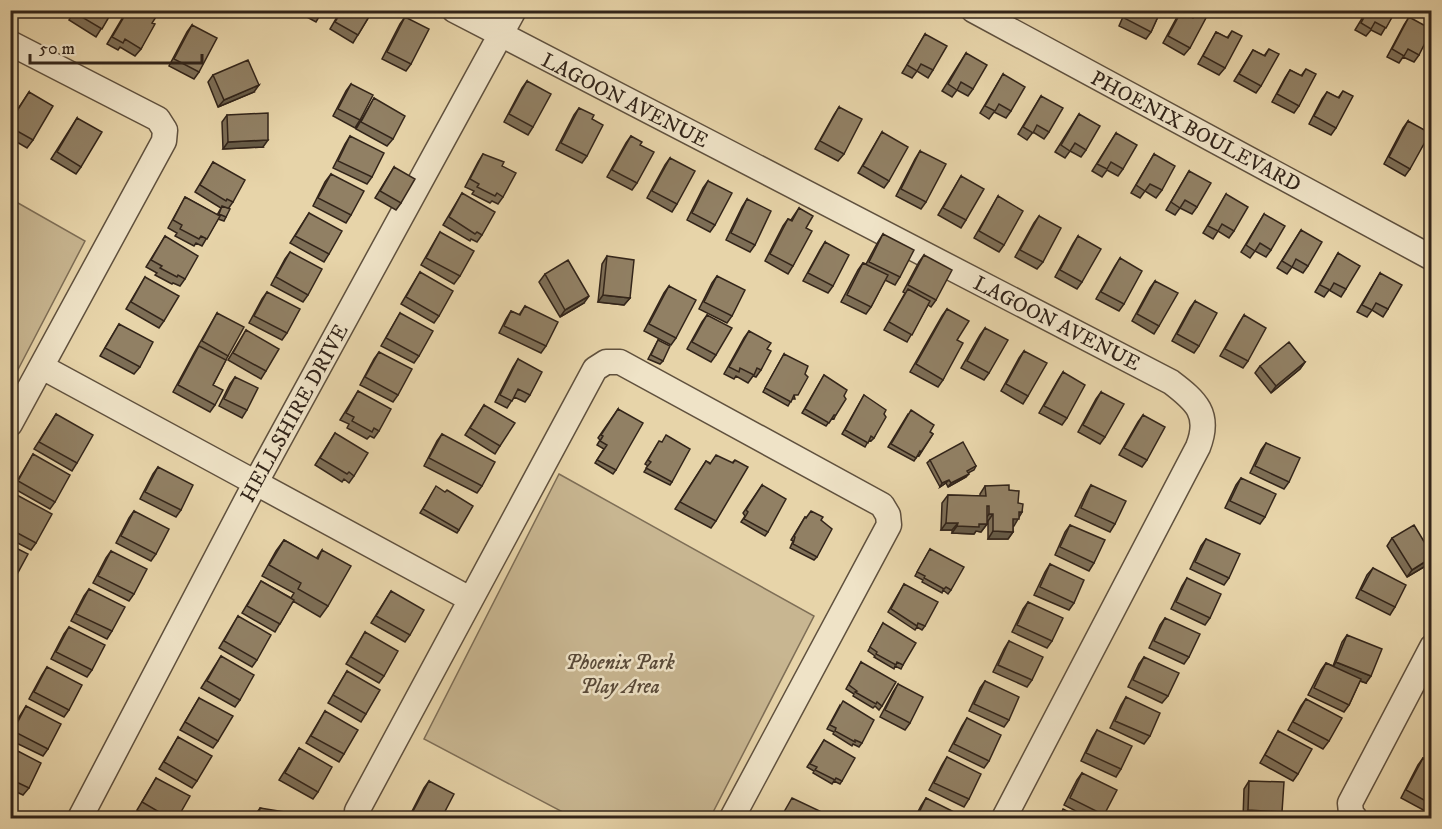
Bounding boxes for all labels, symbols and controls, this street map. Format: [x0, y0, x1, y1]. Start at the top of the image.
scale bar [30, 27, 202, 65]
text: 50 m [39, 38, 75, 60]
street label: LAGOON AVENUE [537, 48, 712, 154]
street label: PHOENIX BOULEVARD [1086, 65, 1305, 198]
street label: LAGOON AVENUE [969, 271, 1144, 377]
street label: HELLSHIRE DRIVE [235, 320, 355, 507]
park label: Phoenix Park Play Area [565, 650, 675, 700]

